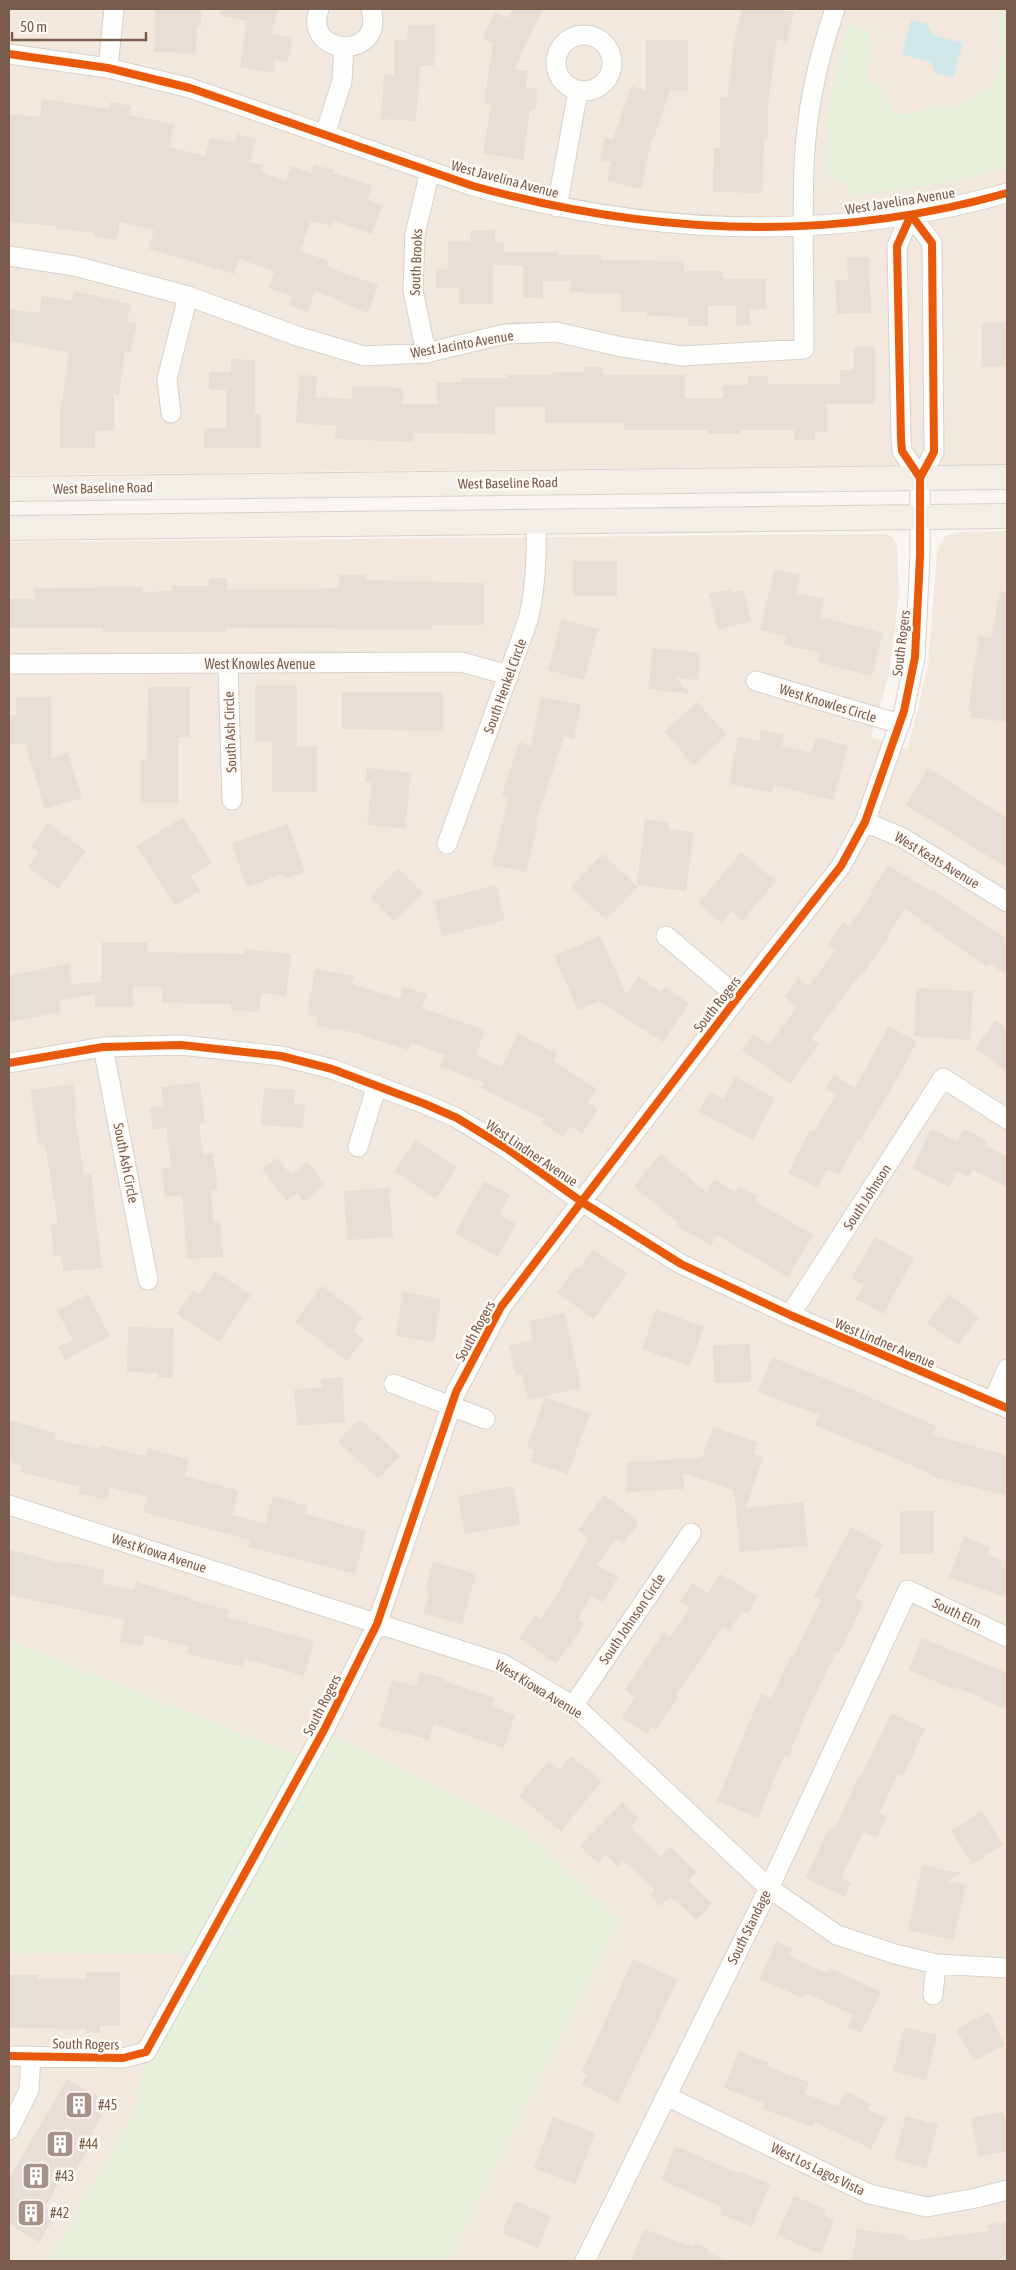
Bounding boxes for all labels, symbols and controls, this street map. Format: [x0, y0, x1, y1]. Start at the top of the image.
scale bar [12, 10, 146, 42]
text: 50 m [20, 18, 47, 35]
street label: West Javelina Avenue [449, 157, 561, 201]
street label: West Javelina Avenue [844, 184, 956, 218]
street label: South Brooks [407, 228, 425, 296]
street label: West Jacinto Avenue [409, 327, 515, 361]
street label: West Baseline Road [458, 474, 558, 492]
street label: West Baseline Road [53, 479, 153, 497]
street label: South Rogers [889, 609, 913, 677]
street label: South Henkel Circle [480, 636, 530, 736]
street label: West Knowles Avenue [205, 656, 315, 672]
street label: West Knowles Circle [777, 681, 879, 725]
street label: South Ash Circle [221, 691, 239, 773]
street label: West Keats Avenue [892, 828, 982, 892]
street label: South Rogers [690, 973, 744, 1035]
street label: West Lindner Avenue [483, 1116, 581, 1190]
street label: South Ash Circle [110, 1122, 142, 1204]
street label: South Johnson [840, 1161, 894, 1233]
street label: South Rogers [452, 1298, 498, 1364]
street label: West Lindner Avenue [833, 1315, 937, 1371]
street label: West Kiowa Avenue [109, 1530, 209, 1576]
street label: South Johnson Circle [596, 1571, 668, 1667]
street label: South Elm [930, 1595, 984, 1631]
street label: West Kiowa Avenue [492, 1657, 586, 1721]
street label: South Rogers [300, 1672, 344, 1738]
street label: South Standage [724, 1887, 774, 1967]
street label: South Rogers [53, 2035, 120, 2053]
building icon: #45 [64, 2090, 94, 2120]
place label: #45 [98, 2097, 117, 2113]
building icon: #44 [45, 2129, 75, 2159]
place label: #44 [79, 2136, 99, 2152]
street label: West Los Lagos Vista [768, 2139, 868, 2199]
building icon: #43 [21, 2161, 51, 2191]
place label: #43 [55, 2168, 74, 2184]
building icon: #42 [16, 2198, 46, 2228]
place label: #42 [50, 2205, 69, 2221]

